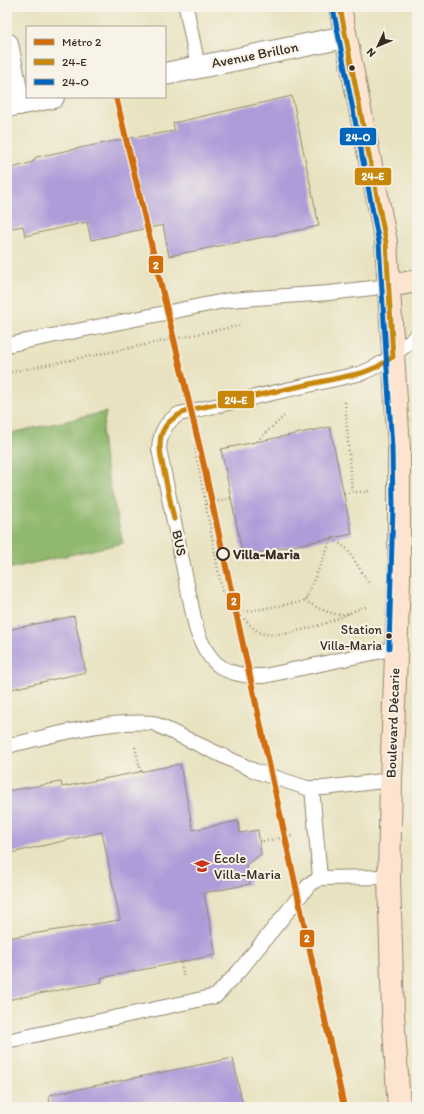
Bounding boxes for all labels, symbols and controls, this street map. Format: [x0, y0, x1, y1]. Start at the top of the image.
legend [26, 26, 166, 98]
north arrow [358, 26, 398, 66]
text: Métro 2 [62, 35, 102, 49]
street label: Avenue Brillon [210, 38, 300, 72]
text: N [364, 45, 378, 60]
text: 24-E [62, 55, 87, 69]
unlabelled marker [347, 63, 357, 73]
text: 24-O [62, 75, 89, 89]
line badge: 24-O [339, 127, 377, 146]
text: 24-O [346, 131, 370, 144]
line badge: 24-E [354, 167, 392, 186]
text: 24-E [362, 170, 384, 183]
line badge: 2 [148, 255, 164, 274]
text: 2 [153, 259, 159, 272]
line badge: 24-E [217, 390, 255, 409]
text: 24-E [225, 394, 247, 407]
street label: BUS [168, 528, 190, 558]
place label: Villa-Maria [233, 546, 300, 563]
marker: Villa-Maria [216, 547, 230, 561]
line badge: 2 [226, 592, 241, 611]
text: 2 [231, 595, 237, 608]
place label: Station Villa-Maria [320, 622, 383, 653]
marker: Station Villa-Maria [384, 631, 394, 641]
street label: Boulevard Décarie [383, 667, 403, 778]
place label: École Villa-Maria [214, 850, 281, 883]
school or university icon: École Villa-Maria [193, 857, 211, 875]
line badge: 2 [299, 929, 315, 948]
text: 2 [304, 932, 310, 945]

